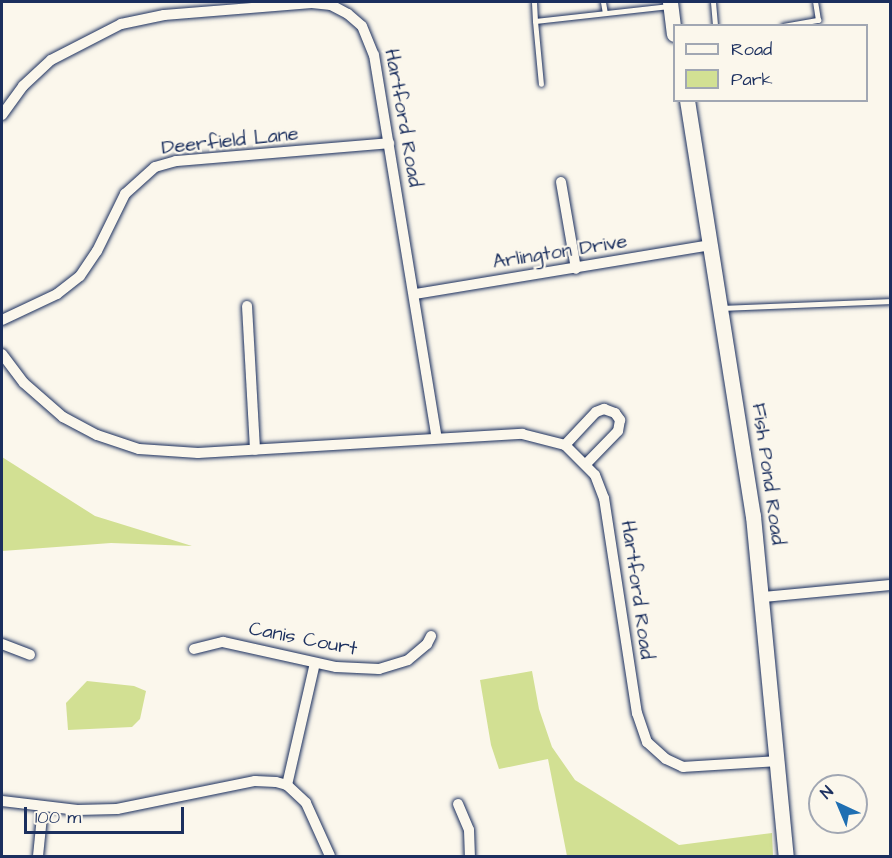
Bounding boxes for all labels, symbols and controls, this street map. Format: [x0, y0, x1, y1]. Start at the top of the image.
legend [673, 24, 868, 102]
text: Road [731, 37, 772, 62]
street label: Hartford Road [379, 47, 427, 189]
text: Park [731, 67, 773, 92]
street label: Deerfield Lane [160, 122, 300, 160]
street label: Arlington Drive [491, 230, 629, 274]
street label: Fish Pond Road [746, 402, 790, 546]
street label: Hartford Road [615, 519, 659, 661]
street label: Canis Court [247, 617, 359, 661]
north arrow [808, 774, 868, 834]
text: N [816, 781, 838, 804]
scale bar [27, 795, 188, 833]
text: 100 m [35, 805, 81, 830]

